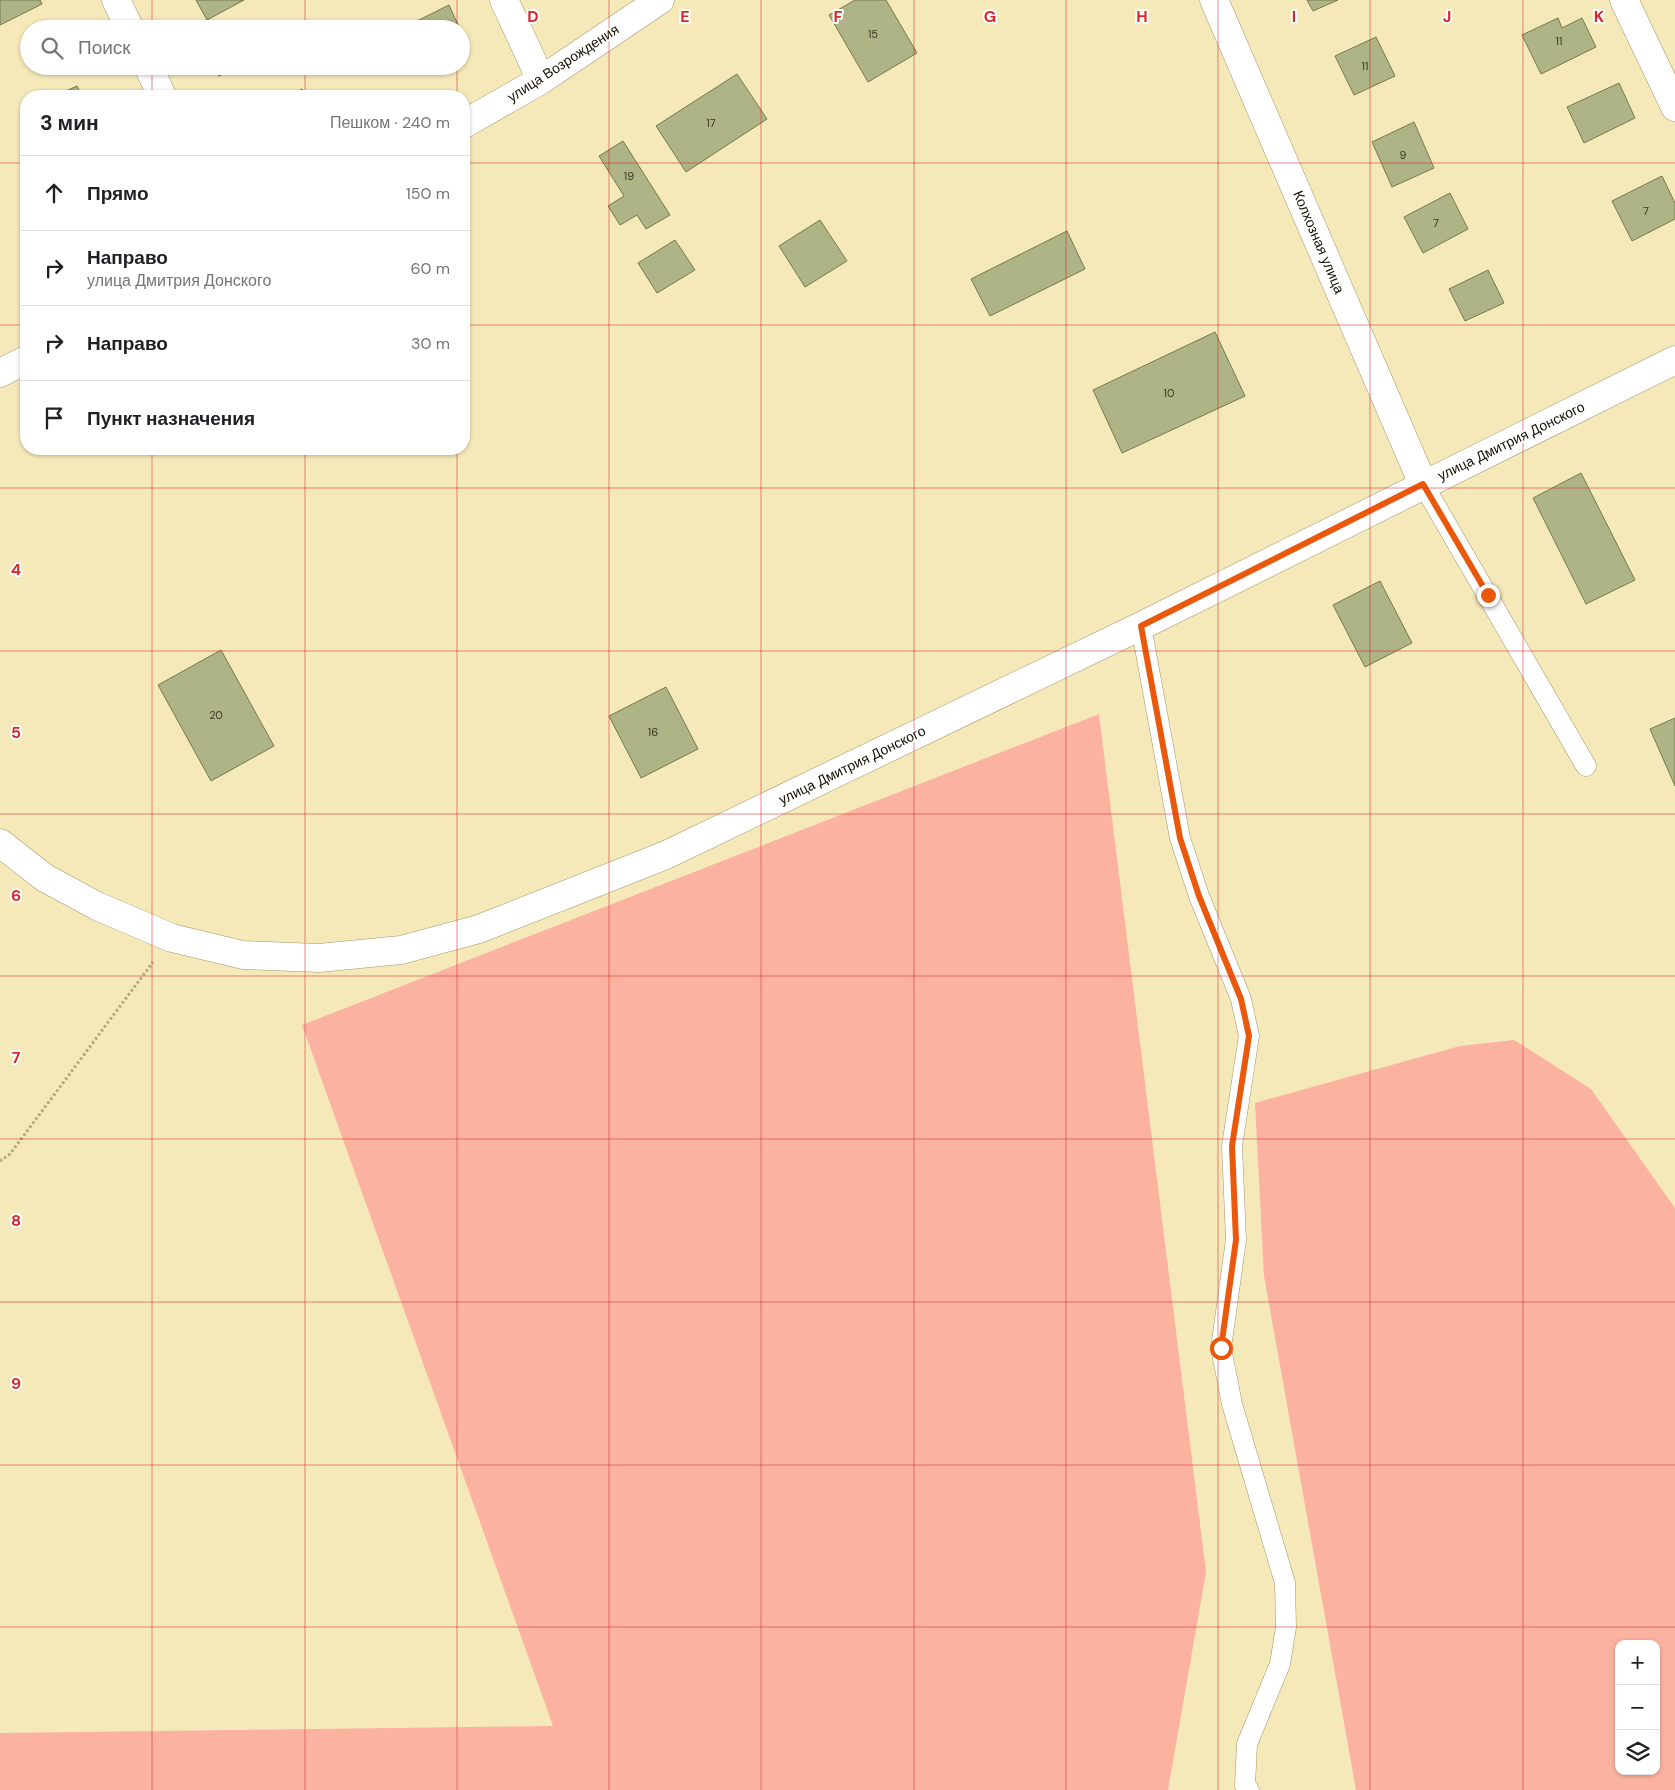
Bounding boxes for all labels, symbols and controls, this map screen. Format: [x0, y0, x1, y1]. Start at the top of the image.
text: D [527, 6, 539, 27]
text: E [680, 6, 690, 27]
text: F [834, 6, 843, 27]
text: G [984, 6, 996, 27]
text: H [1136, 6, 1148, 27]
text: I [1292, 6, 1296, 27]
text: J [1443, 6, 1451, 27]
text: K [1594, 6, 1605, 27]
search box [20, 20, 470, 75]
street label: улица Возрождения [504, 20, 622, 106]
house number: 15 [868, 27, 878, 41]
icon: search [38, 34, 66, 62]
house number: 11 [1556, 34, 1562, 48]
text: Поиск [78, 35, 131, 60]
house number: 11 [1362, 59, 1368, 73]
text: 3 мин [40, 109, 99, 137]
text: Пешком · 240 m [330, 112, 450, 133]
house number: 17 [706, 116, 716, 130]
house number: 9 [1400, 148, 1407, 162]
house number: 19 [624, 169, 634, 183]
icon: ahead [40, 179, 68, 207]
text: Прямо [87, 181, 149, 206]
text: 150 m [406, 183, 450, 204]
street label: Колхозная улица [1289, 188, 1349, 296]
house number: 7 [1643, 204, 1649, 218]
house number: 7 [1433, 216, 1439, 230]
text: Направо [87, 245, 168, 270]
icon: right [40, 254, 68, 282]
text: 60 m [410, 258, 450, 279]
text: улица Дмитрия Донского [87, 270, 271, 291]
icon: right [40, 329, 68, 357]
text: Направо [87, 331, 168, 356]
text: 30 m [411, 333, 450, 354]
house number: 10 [1164, 386, 1174, 400]
street label: улица Дмитрия Донского [1435, 397, 1588, 484]
icon: arrive [40, 404, 68, 432]
text: Пункт назначения [87, 406, 255, 431]
text: 4 [11, 559, 21, 580]
route end [1477, 584, 1500, 607]
house number: 20 [209, 708, 223, 722]
street label: улица Дмитрия Донского [776, 721, 929, 808]
text: 5 [11, 722, 21, 743]
house number: 16 [648, 725, 658, 739]
text: 6 [11, 885, 21, 906]
text: 7 [12, 1047, 21, 1068]
text: 8 [11, 1210, 21, 1231]
route start [1210, 1337, 1233, 1360]
text: 9 [11, 1373, 21, 1394]
map controls [1615, 1640, 1660, 1775]
button: + [1615, 1640, 1660, 1685]
button: − [1615, 1685, 1660, 1730]
button: layers [1615, 1730, 1660, 1775]

